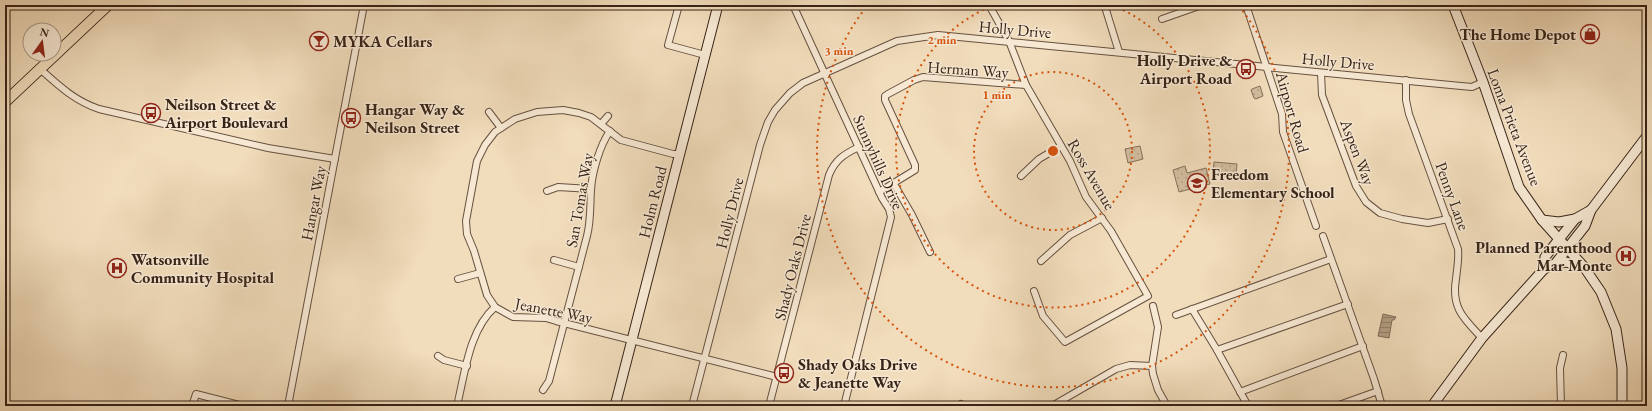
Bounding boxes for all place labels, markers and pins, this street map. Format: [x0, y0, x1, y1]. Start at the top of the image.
shop icon: The Home Depot [1579, 23, 1601, 45]
place label: The Home Depot [1460, 24, 1576, 45]
bar icon: MYKA Cellars [308, 30, 330, 52]
place label: MYKA Cellars [333, 31, 432, 52]
place label: Holly Drive & Airport Road [1137, 50, 1232, 89]
bus stop icon: Holly Drive & Airport Road [1235, 58, 1257, 80]
place label: Neilson Street & Airport Boulevard [164, 94, 289, 133]
place label: Hangar Way & Neilson Street [365, 99, 465, 138]
bus stop icon: Neilson Street & Airport Boulevard [140, 102, 162, 124]
bus stop icon: Hangar Way & Neilson Street [340, 107, 362, 129]
centre of rings [1046, 144, 1060, 158]
place label: Freedom Elementary School [1211, 164, 1335, 203]
school or university icon: Freedom Elementary School [1186, 172, 1208, 194]
place label: Planned Parenthood Mar Monte [1475, 237, 1612, 276]
hospital icon: Planned Parenthood Mar Monte [1615, 245, 1637, 267]
place label: Watsonville Community Hospital [131, 249, 274, 288]
hospital icon: Watsonville Community Hospital [106, 257, 128, 279]
place label: Shady Oaks Drive & Jeanette Way [798, 354, 918, 393]
bus stop icon: Shady Oaks Drive & Jeanette Way [773, 362, 795, 384]

